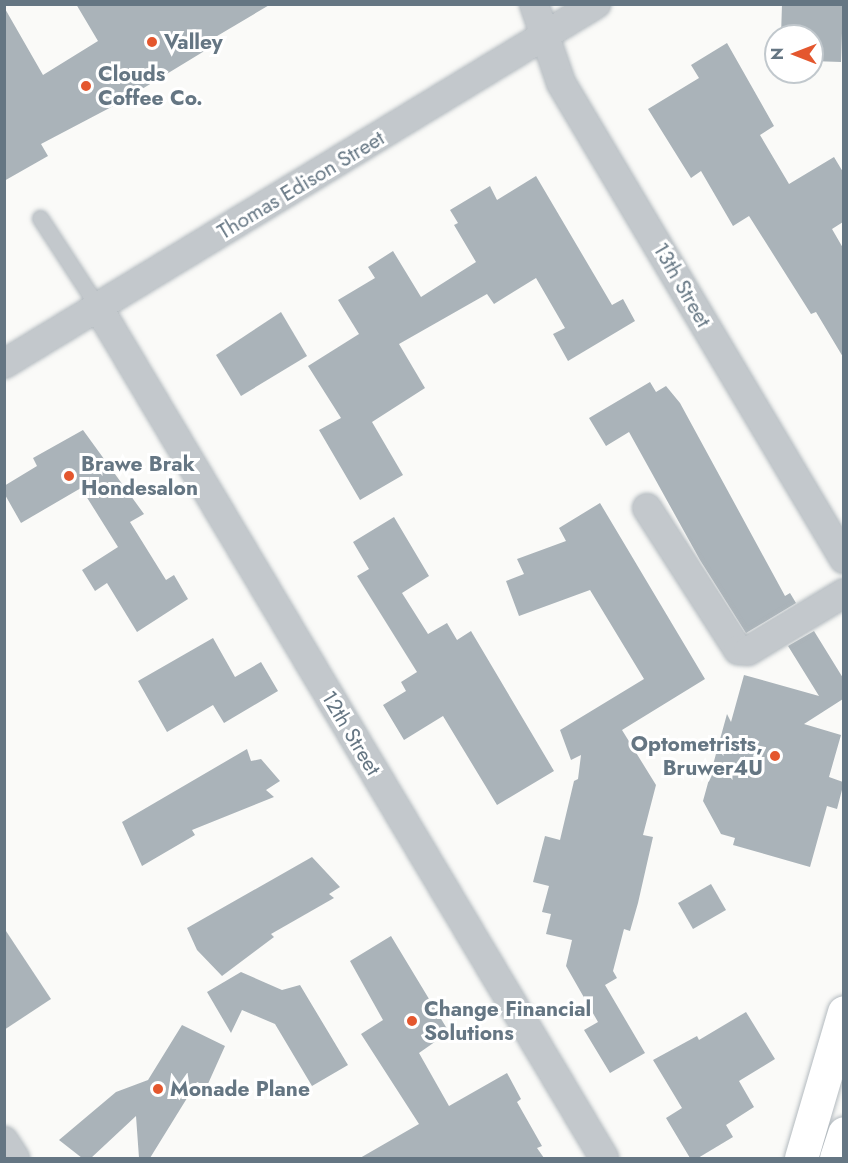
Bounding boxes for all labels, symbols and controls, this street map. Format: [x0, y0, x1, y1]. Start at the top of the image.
north arrow [764, 24, 824, 84]
place label: Valley [164, 29, 223, 55]
marker: Valley [145, 35, 159, 49]
text: N [766, 48, 789, 60]
place label: Clouds Coffee Co. [98, 61, 203, 111]
marker: Clouds Coffee Co. [79, 79, 93, 93]
street label: Thomas Edison Street [213, 125, 389, 245]
street label: 13th Street [648, 238, 716, 332]
place label: Brawe Brak Hondesalon [81, 451, 198, 501]
marker: Brawe Brak Hondesalon [62, 469, 76, 483]
street label: 12th Street [316, 686, 386, 780]
place label: Optometrists, Bruwer4U [631, 731, 763, 781]
marker: Optometrists, Bruwer4U [768, 749, 782, 763]
place label: Change Financial Solutions [424, 996, 591, 1046]
marker: Change Financial Solutions [405, 1014, 419, 1028]
place label: Monade Plane [170, 1076, 310, 1102]
marker: Monade Plane [151, 1082, 165, 1096]

